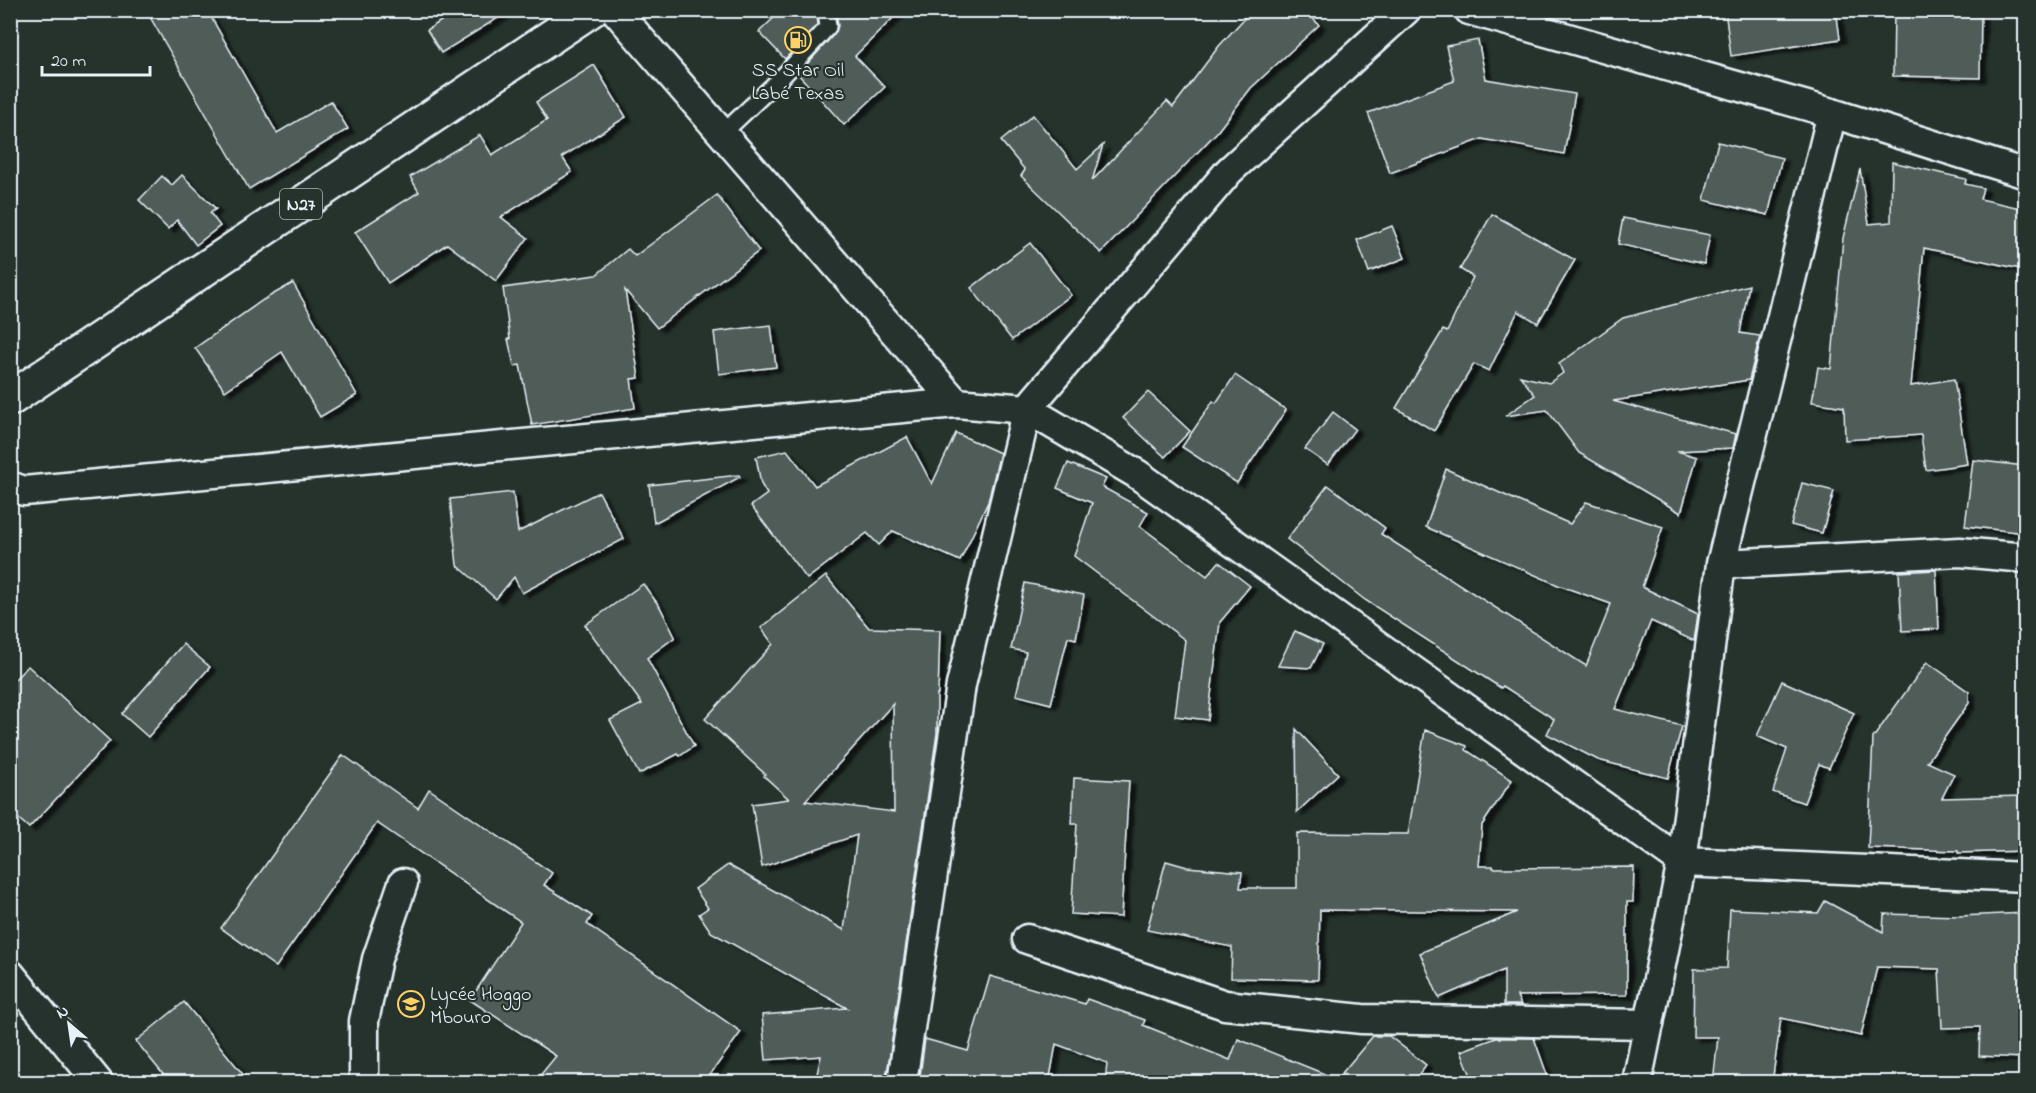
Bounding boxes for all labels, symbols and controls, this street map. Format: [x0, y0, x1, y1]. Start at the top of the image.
fuel station icon: SS Star Oil Labé Texas [783, 25, 813, 55]
scale bar [42, 39, 150, 77]
text: 20 m [51, 49, 86, 75]
place label: SS Star Oil Labé Texas [751, 57, 845, 109]
road number: N27 [280, 189, 322, 219]
place label: Lycée Hoggo Mbouro [430, 981, 531, 1033]
school or university icon: Lycée Hoggo Mbouro [396, 989, 426, 1019]
north arrow [39, 994, 99, 1054]
text: N [52, 999, 73, 1026]

